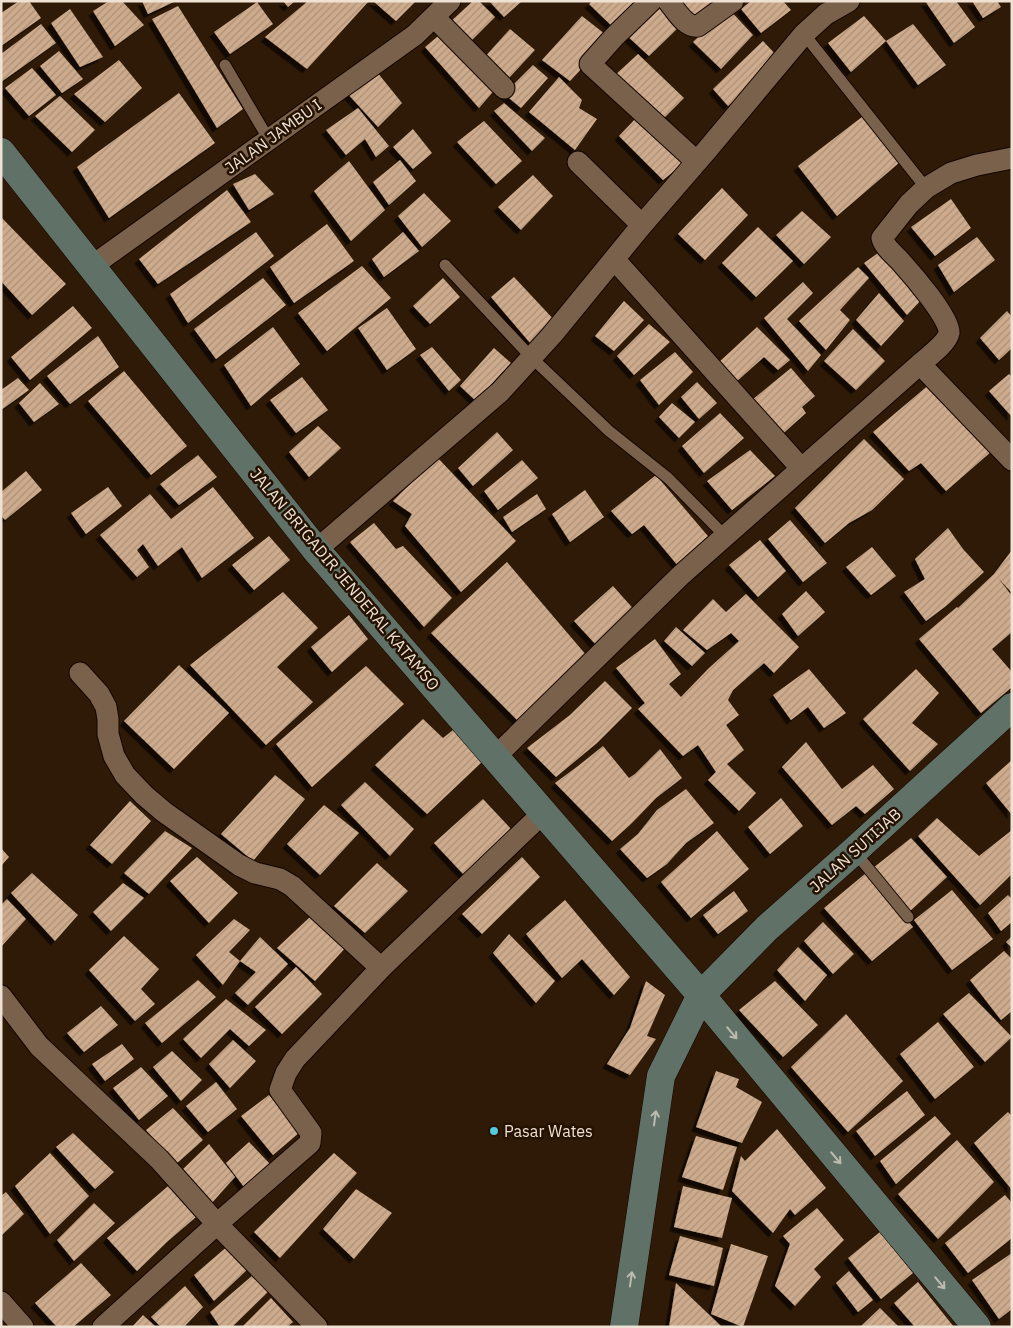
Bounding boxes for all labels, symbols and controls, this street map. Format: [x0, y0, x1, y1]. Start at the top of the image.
street label: JALAN JAMBU I [221, 94, 325, 178]
street label: JALAN BRIGADIR JENDERAL KATAMSO [246, 464, 444, 694]
street label: JALAN SUTIJAB [805, 804, 905, 896]
one-way arrow [727, 1026, 738, 1039]
one-way arrow [650, 1110, 660, 1126]
place label: Pasar Wates [504, 1121, 593, 1141]
marker: Pasar Wates [488, 1125, 500, 1137]
one-way arrow [830, 1151, 841, 1164]
one-way arrow [626, 1271, 636, 1287]
one-way arrow [934, 1276, 945, 1289]

